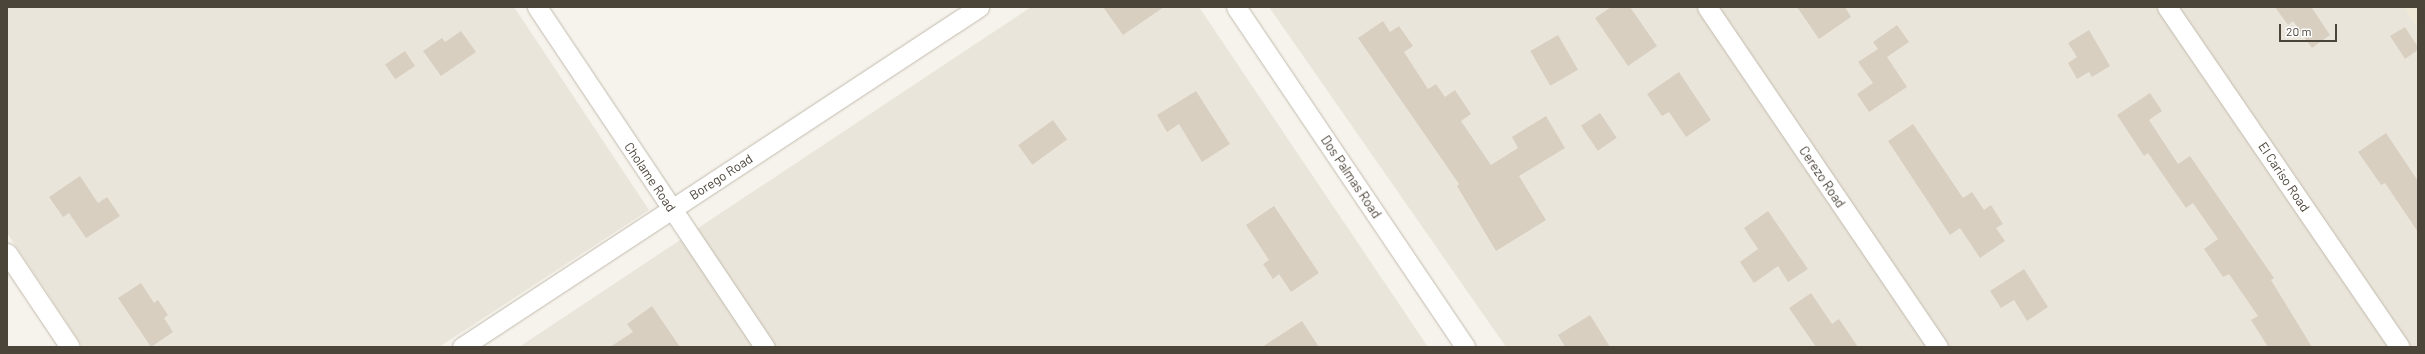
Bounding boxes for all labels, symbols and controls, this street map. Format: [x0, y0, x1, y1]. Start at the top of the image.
scale bar [2281, 16, 2339, 42]
text: 20 m [2286, 24, 2312, 38]
street label: Dos Palmas Road [1318, 133, 1384, 221]
street label: Cholame Road [621, 139, 679, 215]
street label: El Cariso Road [2255, 139, 2313, 215]
street label: Cerezo Road [1796, 143, 1848, 211]
street label: Borego Road [686, 151, 756, 203]

